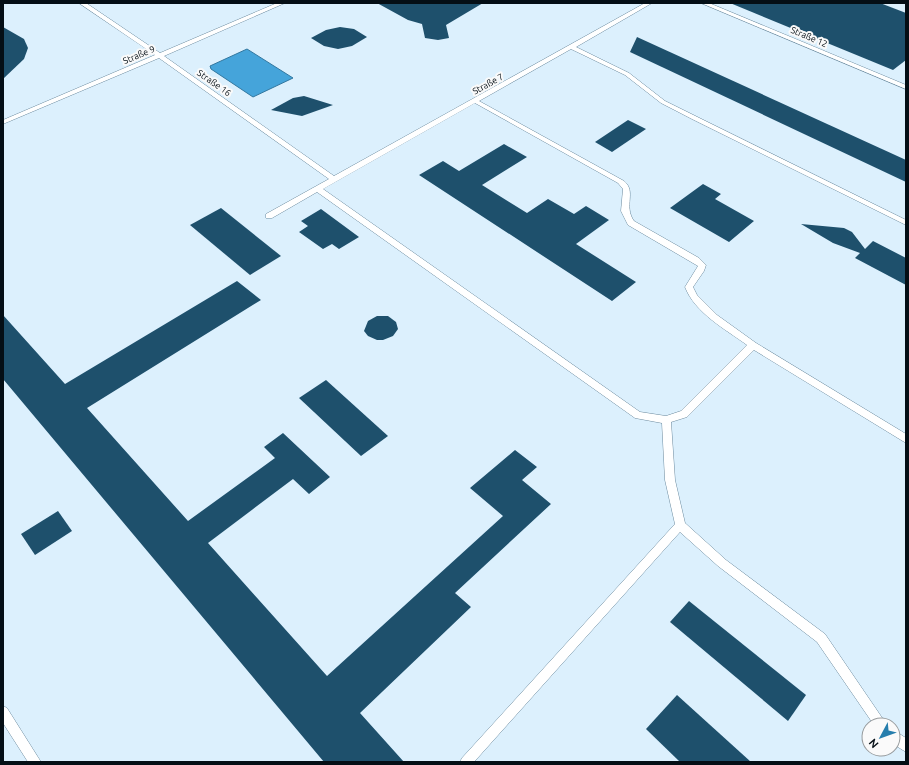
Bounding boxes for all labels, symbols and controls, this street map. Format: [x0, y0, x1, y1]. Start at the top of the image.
street label: Straße 12 [789, 25, 829, 49]
street label: Straße 9 [121, 44, 157, 66]
street label: Straße 16 [195, 68, 233, 98]
street label: Straße 7 [471, 71, 505, 97]
north arrow [861, 717, 901, 757]
text: N [866, 737, 881, 751]

